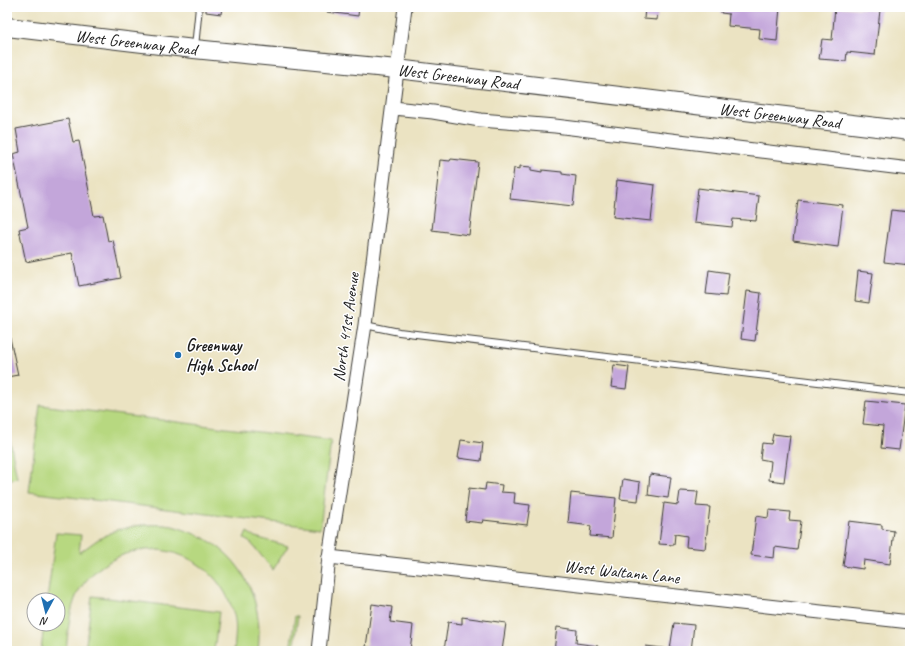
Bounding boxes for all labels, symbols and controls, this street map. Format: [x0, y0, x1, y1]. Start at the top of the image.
street label: West Greenway Road [74, 25, 200, 60]
street label: West Greenway Road [397, 59, 522, 94]
street label: West Greenway Road [718, 98, 844, 133]
street label: North 41st Avenue [328, 270, 364, 383]
place label: Greenway High School [186, 335, 259, 376]
marker: Greenway High School [173, 350, 183, 360]
street label: West Waltann Lane [564, 556, 682, 589]
north arrow [26, 592, 66, 632]
text: N [38, 614, 49, 629]

